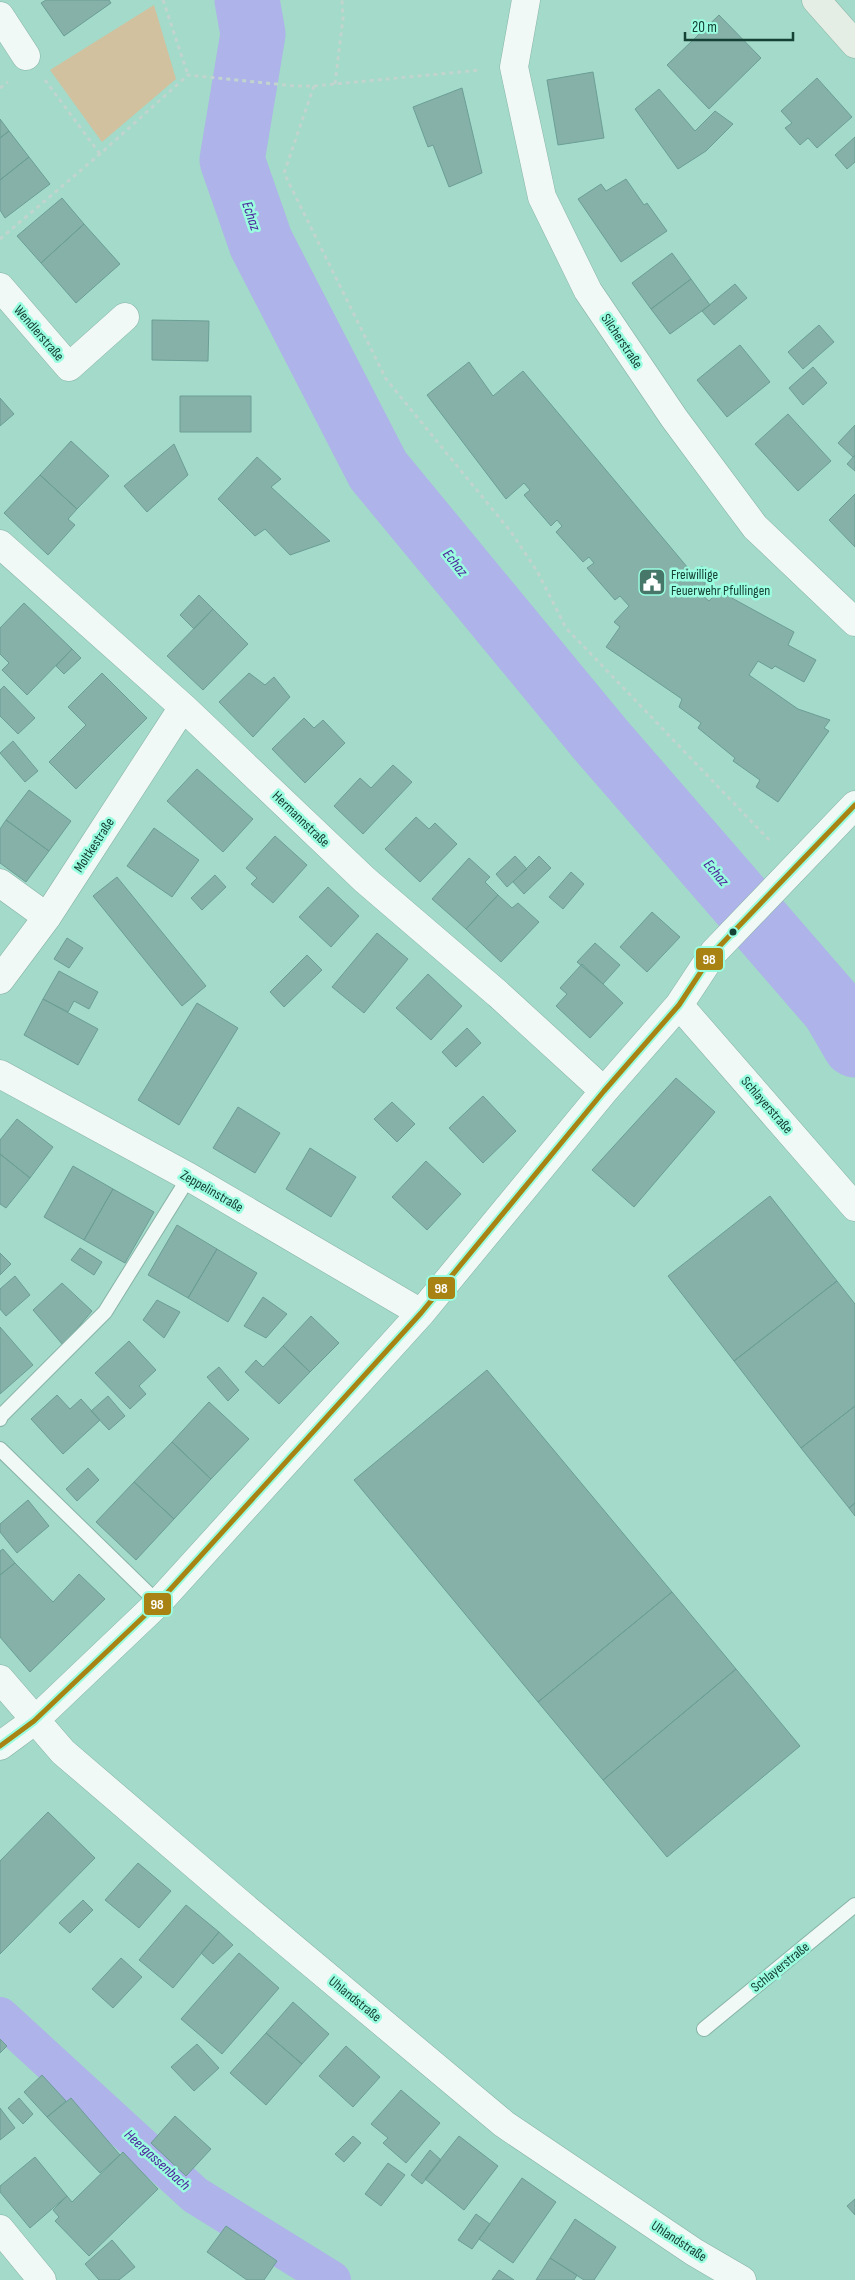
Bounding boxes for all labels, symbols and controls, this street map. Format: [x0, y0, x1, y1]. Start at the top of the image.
scale bar [685, 10, 792, 42]
text: 20 m [692, 18, 717, 37]
water label: Echaz [237, 199, 265, 234]
street label: Wendlerstraße [10, 302, 68, 364]
street label: Silcherstraße [598, 310, 646, 372]
water label: Echaz [438, 546, 472, 581]
place label: Freiwillige Feuerwehr Pfullingen [671, 566, 770, 599]
public building icon: Freiwillige Feuerwehr Pfullingen [637, 567, 667, 597]
street label: Hermannstraße [269, 787, 333, 851]
street label: Moltkestraße [70, 814, 118, 876]
water label: Echaz [699, 856, 733, 891]
unlabelled marker [728, 927, 738, 937]
line badge: 98 [695, 947, 724, 971]
text: 98 [702, 951, 716, 968]
street label: Schlayerstraße [738, 1073, 796, 1137]
street label: Zeppelinstraße [178, 1166, 246, 1216]
line badge: 98 [427, 1276, 456, 1300]
text: 98 [434, 1280, 448, 1297]
line badge: 98 [143, 1592, 172, 1616]
text: 98 [150, 1596, 164, 1613]
street label: Schlayerstraße [747, 1938, 813, 1996]
street label: Uhlandstraße [325, 1973, 385, 2025]
water label: Heergassenbach [120, 2125, 194, 2195]
street label: Uhlandstraße [648, 2217, 710, 2265]

